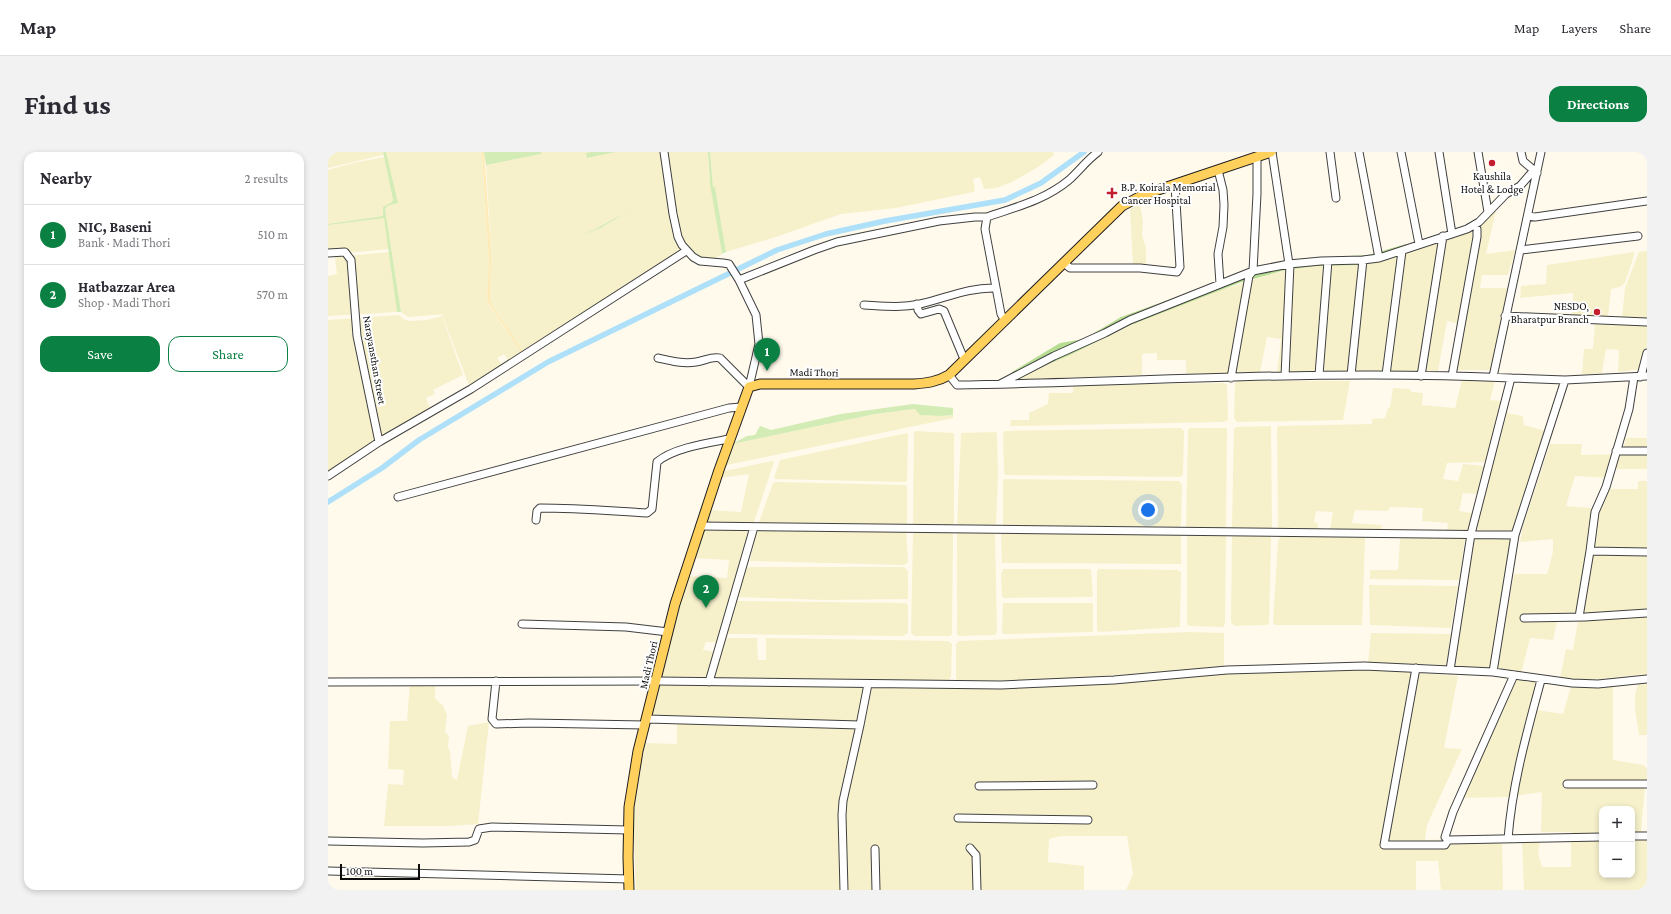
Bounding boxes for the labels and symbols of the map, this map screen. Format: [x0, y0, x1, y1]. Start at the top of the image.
marker: Kaushila Hotel & Lodge [1487, 158, 1497, 168]
place label: Kaushila Hotel & Lodge [1461, 170, 1523, 196]
place label: B.P. Koirala Memorial Cancer Hospital [1121, 181, 1216, 207]
marker: B.P. Koirala Memorial Cancer Hospital [1106, 187, 1118, 199]
place label: NESDO, Bharatpur Branch [1511, 300, 1589, 326]
marker: NESDO, Bharatpur Branch [1592, 307, 1602, 317]
street label: Narayansthan Street [360, 315, 389, 406]
pin: 1 [754, 338, 780, 371]
street label: Madi Thori [789, 366, 839, 378]
your location [1138, 500, 1158, 520]
pin: 2 [693, 575, 719, 608]
street label: Madi Thori [637, 640, 659, 690]
scale bar [340, 862, 420, 881]

